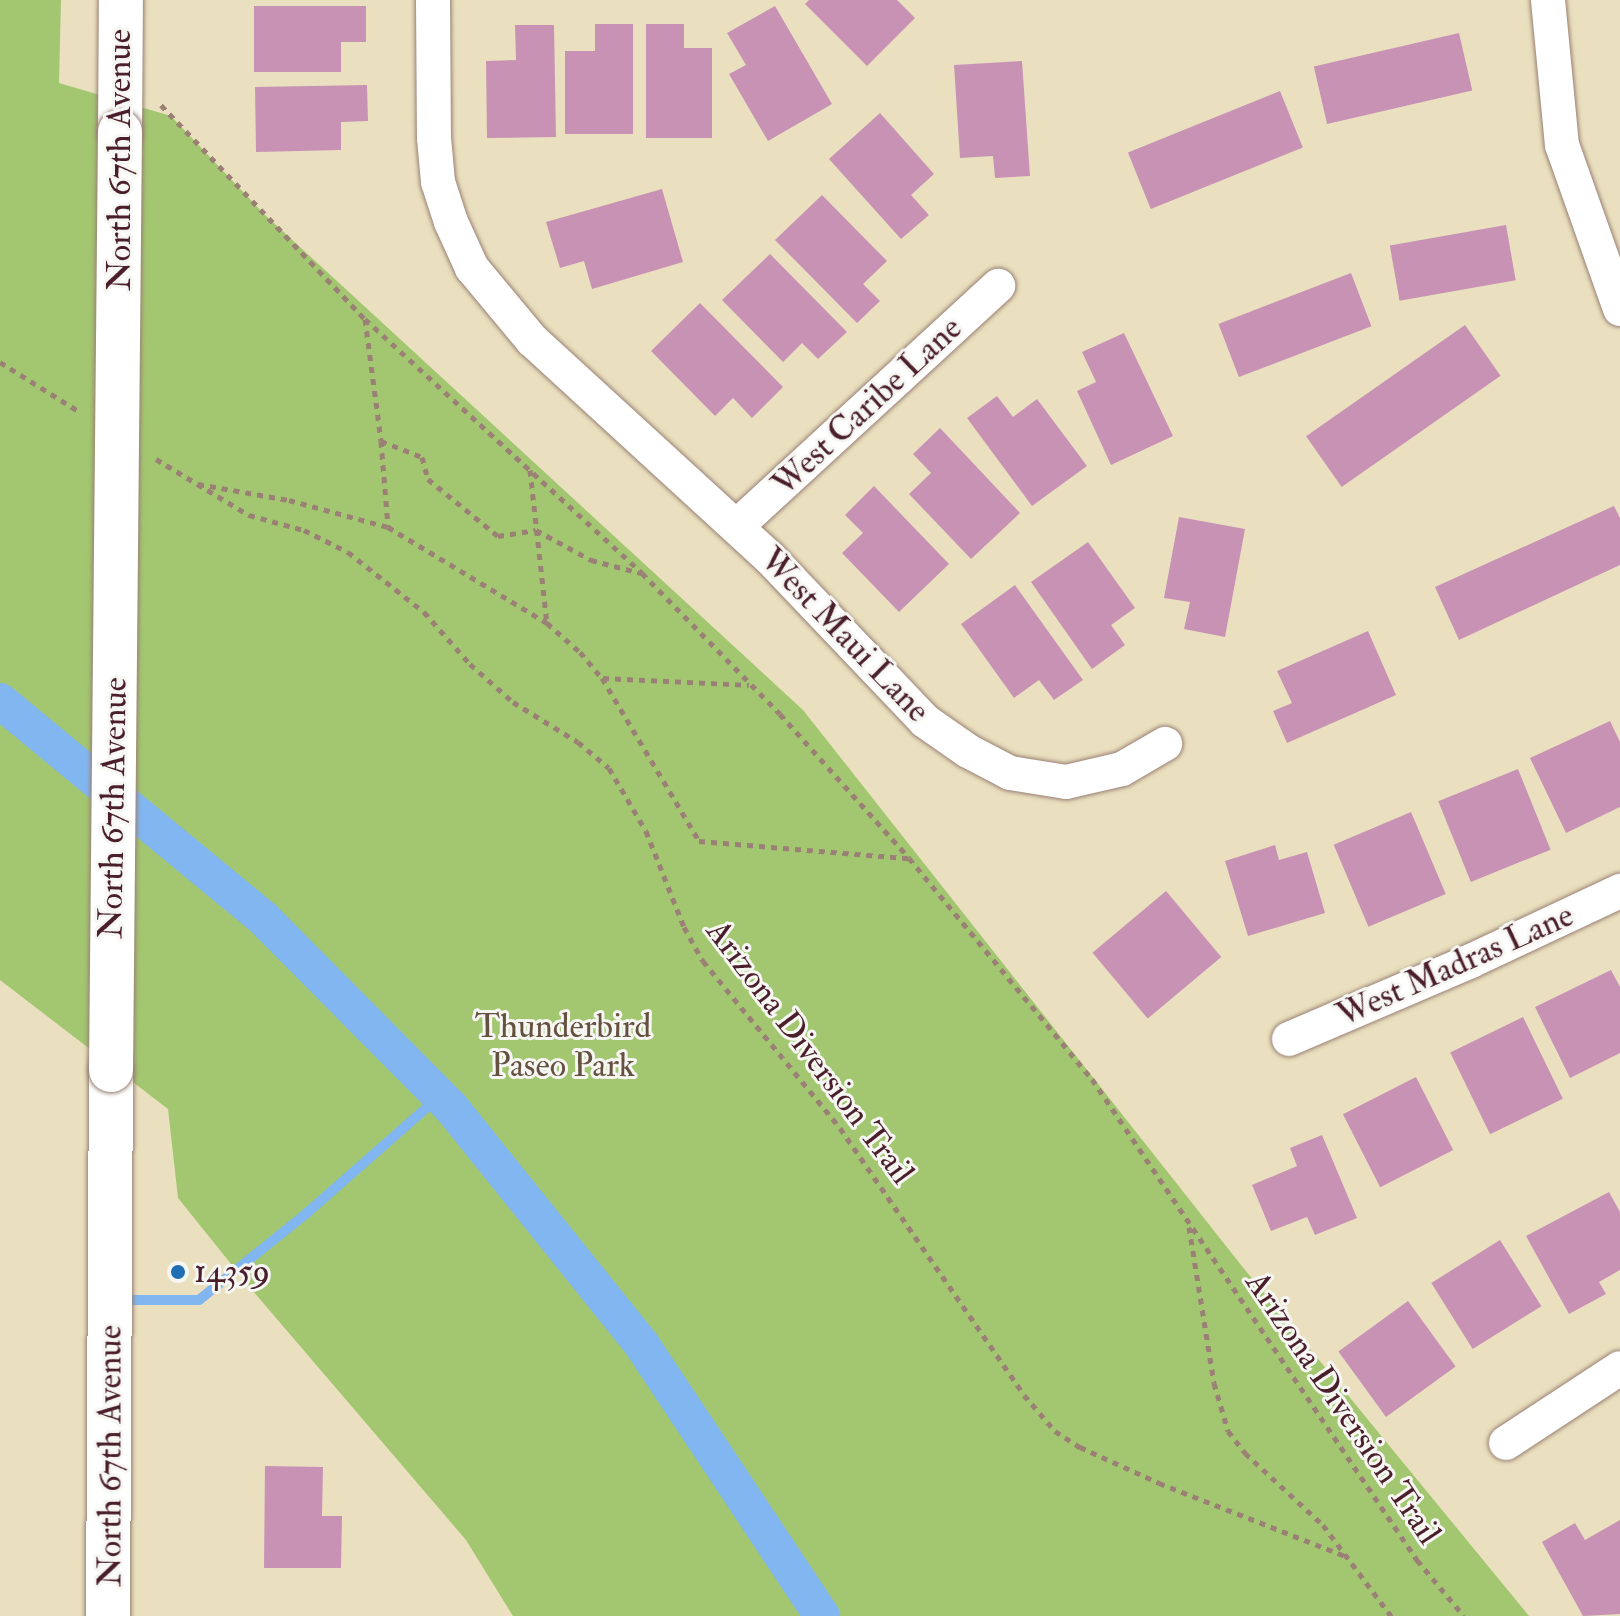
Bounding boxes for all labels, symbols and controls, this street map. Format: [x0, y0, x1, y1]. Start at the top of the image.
street label: North 67th Avenue [100, 29, 140, 291]
street label: West Caribe Lane [764, 308, 970, 504]
street label: West Maui Lane [752, 539, 938, 731]
street label: North 67th Avenue [90, 677, 136, 939]
street label: West Madras Lane [1330, 895, 1580, 1035]
street label: Arizona Diversion Trail [697, 912, 923, 1192]
park label: Thunderbird Paseo Park [475, 1006, 651, 1086]
place label: 14359 [194, 1252, 270, 1292]
marker: 14359 [169, 1263, 187, 1281]
street label: Arizona Diversion Trail [1237, 1264, 1449, 1552]
street label: North 67th Avenue [90, 1325, 130, 1587]

